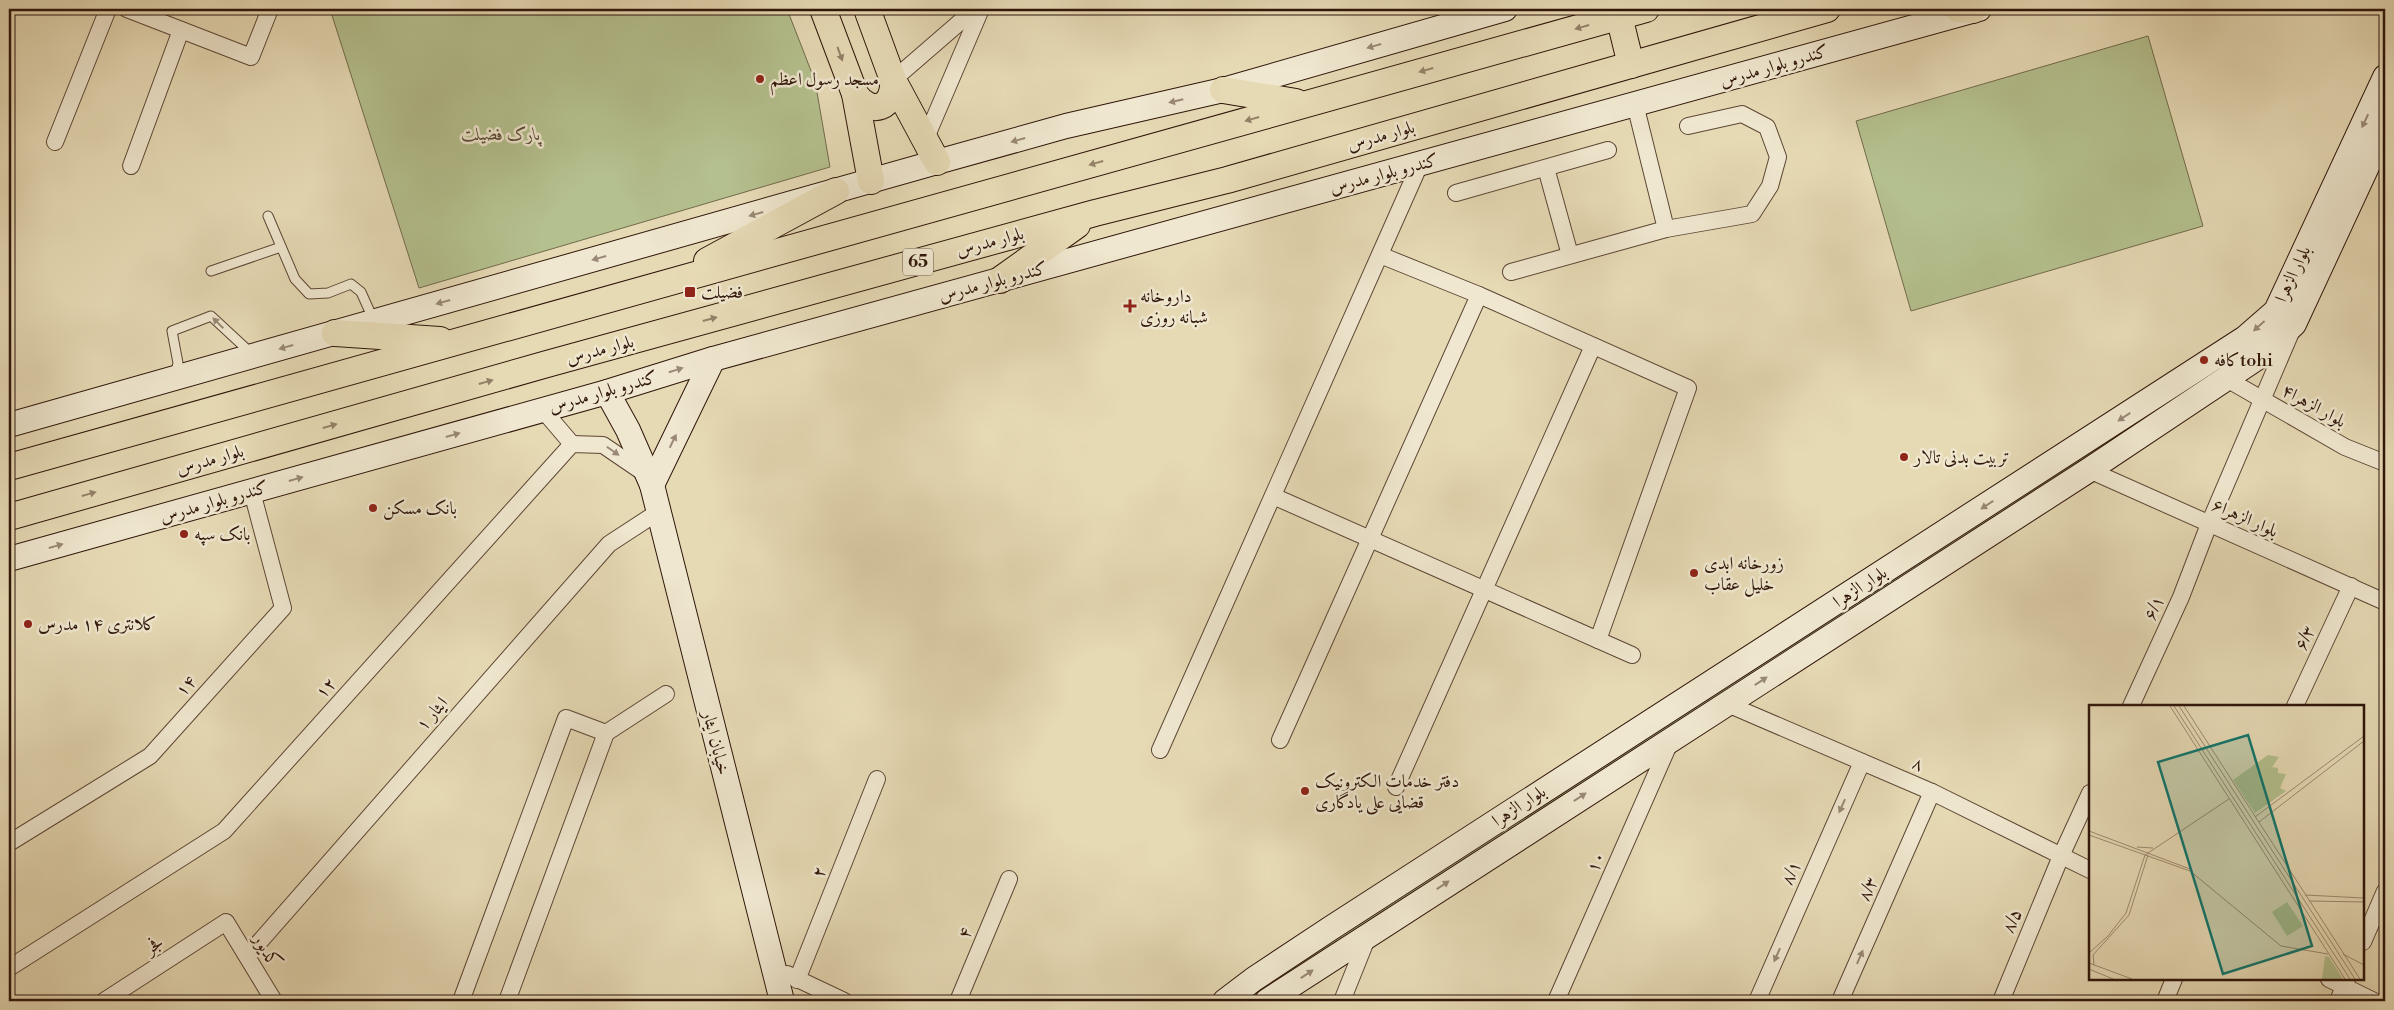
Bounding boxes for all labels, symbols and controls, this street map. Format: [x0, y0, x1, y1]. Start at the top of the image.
one-way arrow [1575, 23, 1590, 31]
street label: کندرو بلوار مدرس [1717, 40, 1831, 92]
one-way arrow [1367, 43, 1382, 51]
one-way arrow [837, 47, 844, 62]
one-way arrow [1418, 67, 1433, 75]
place label: مسجد رسول اعظم [770, 68, 879, 96]
marker: مسجد رسول اعظم [754, 73, 766, 85]
one-way arrow [1168, 97, 1183, 105]
one-way arrow [2360, 114, 2368, 128]
one-way arrow [1245, 115, 1260, 123]
street label: بلوار مدرس [1345, 115, 1417, 157]
park label: پارک فضیلت [461, 123, 542, 147]
one-way arrow [1010, 136, 1025, 144]
street label: کندرو بلوار مدرس [1327, 148, 1441, 200]
one-way arrow [1088, 160, 1103, 168]
one-way arrow [748, 210, 763, 218]
street label: بلوار مدرس [954, 222, 1026, 262]
street label: بلوار الزهرا [2270, 242, 2316, 306]
road number: 65 [903, 248, 933, 276]
one-way arrow [592, 254, 607, 262]
street label: کندرو بلوار مدرس [936, 256, 1050, 308]
place label: فضیلت [701, 281, 743, 304]
marker: فضیلت [683, 285, 697, 299]
place label: داروخانه شبانه روزی [1140, 285, 1208, 329]
one-way arrow [435, 299, 450, 307]
marker: داروخانه شبانه روزی [1124, 300, 1136, 312]
one-way arrow [703, 315, 718, 323]
one-way arrow [212, 317, 224, 329]
one-way arrow [2253, 320, 2265, 332]
street label: بلوار مدرس [564, 330, 636, 370]
one-way arrow [279, 343, 294, 351]
place label: کافهtohi [2214, 349, 2273, 372]
marker: کافهtohi [2198, 354, 2210, 366]
street label: کندرو بلوار مدرس [546, 366, 660, 418]
one-way arrow [669, 366, 684, 374]
one-way arrow [479, 377, 494, 385]
street label: بلوار الزهرا۴ [2278, 379, 2350, 433]
one-way arrow [2118, 412, 2131, 422]
one-way arrow [322, 422, 337, 430]
one-way arrow [445, 431, 460, 439]
one-way arrow [669, 434, 677, 448]
street label: بلوار مدرس [174, 439, 246, 481]
one-way arrow [606, 446, 619, 456]
place label: تربیت بدنی تالار [1912, 446, 2010, 469]
marker: تربیت بدنی تالار [1898, 451, 1910, 463]
one-way arrow [289, 475, 304, 483]
street label: کندرو بلوار مدرس [157, 476, 271, 528]
one-way arrow [82, 490, 97, 498]
street label: بلوار الزهرا۶ [2208, 493, 2282, 543]
place label: بانک مسکن [383, 497, 457, 520]
one-way arrow [1981, 500, 1994, 509]
marker: بانک مسکن [367, 502, 379, 514]
place label: بانک سپه [194, 523, 250, 546]
marker: بانک سپه [178, 528, 190, 540]
one-way arrow [48, 542, 63, 550]
place label: زورخانه ابدی خلیل عقاب [1704, 552, 1784, 597]
street label: بلوار الزهرا [1829, 561, 1891, 613]
marker: زورخانه ابدی خلیل عقاب [1688, 567, 1700, 579]
street label: ۶/۱ [2138, 592, 2170, 624]
place label: کلانتری ۱۴ مدرس [38, 613, 157, 636]
marker: کلانتری ۱۴ مدرس [22, 618, 34, 630]
street label: ۶/۳ [2289, 622, 2321, 654]
street label: ۱۴ [170, 670, 202, 702]
street label: ۱۲ [310, 672, 342, 704]
one-way arrow [1754, 676, 1767, 686]
street label: ایثار ۱ [411, 692, 453, 736]
inset map [2089, 705, 2364, 980]
street label: خیابان ایثار [696, 707, 735, 778]
street label: ۸ [1909, 751, 1927, 777]
place label: دفتر خدمات الکترونیک قضایی علی یادگاری [1315, 770, 1459, 815]
street label: بلوار الزهرا [1488, 780, 1550, 832]
marker: دفتر خدمات الکترونیک قضایی علی یادگاری [1299, 785, 1311, 797]
one-way arrow [1573, 793, 1587, 802]
one-way arrow [1838, 799, 1846, 813]
street label: ۱۰ [1581, 848, 1611, 876]
street label: ۸/۱ [1776, 857, 1806, 889]
street label: ۲ [806, 863, 832, 881]
street label: ۸/۳ [1853, 873, 1883, 905]
one-way arrow [1437, 881, 1450, 890]
street label: ۸/۵ [1997, 905, 2027, 937]
street label: ۴ [952, 924, 978, 942]
street label: کدیور [247, 928, 286, 972]
street label: فجر [139, 930, 168, 961]
one-way arrow [1772, 948, 1780, 962]
one-way arrow [1856, 950, 1864, 964]
one-way arrow [1300, 969, 1314, 979]

